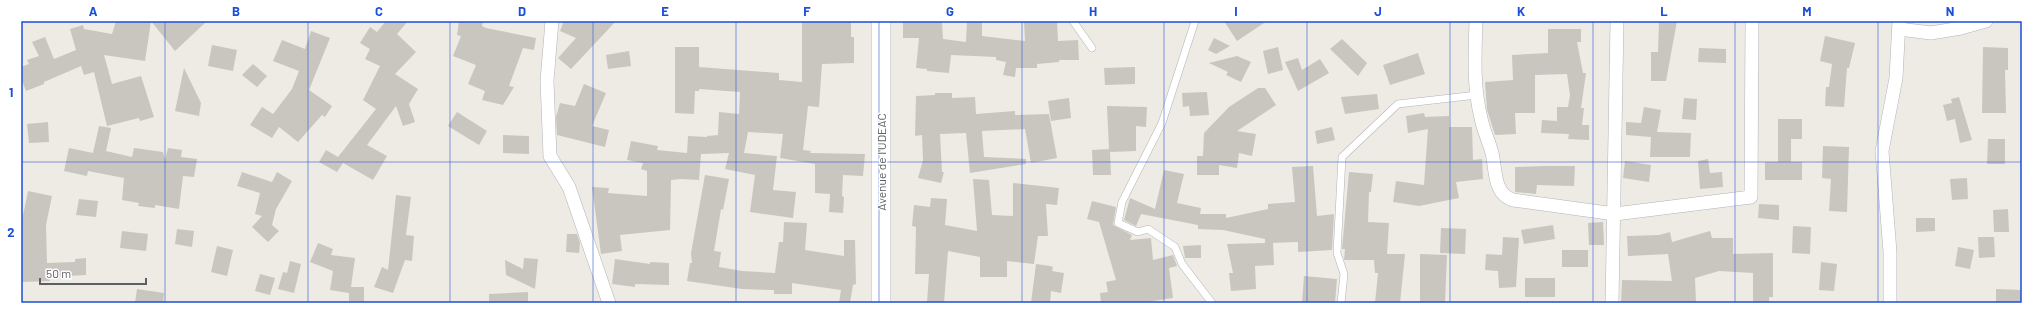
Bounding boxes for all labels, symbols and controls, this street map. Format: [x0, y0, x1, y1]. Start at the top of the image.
text: A [89, 3, 98, 19]
text: B [232, 3, 240, 19]
text: C [375, 3, 383, 19]
text: D [518, 3, 526, 19]
text: E [661, 3, 669, 19]
text: F [803, 3, 811, 19]
text: G [946, 3, 954, 19]
text: H [1089, 3, 1097, 19]
text: I [1234, 3, 1238, 19]
text: J [1374, 3, 1382, 19]
text: K [1517, 3, 1525, 19]
text: L [1660, 3, 1668, 19]
text: M [1802, 3, 1812, 19]
text: N [1946, 3, 1954, 19]
text: 1 [9, 84, 13, 100]
street label: Avenue de I'UDEAC [874, 113, 888, 211]
text: 2 [7, 224, 15, 240]
scale bar [40, 260, 146, 286]
text: 50 m [46, 266, 71, 280]

